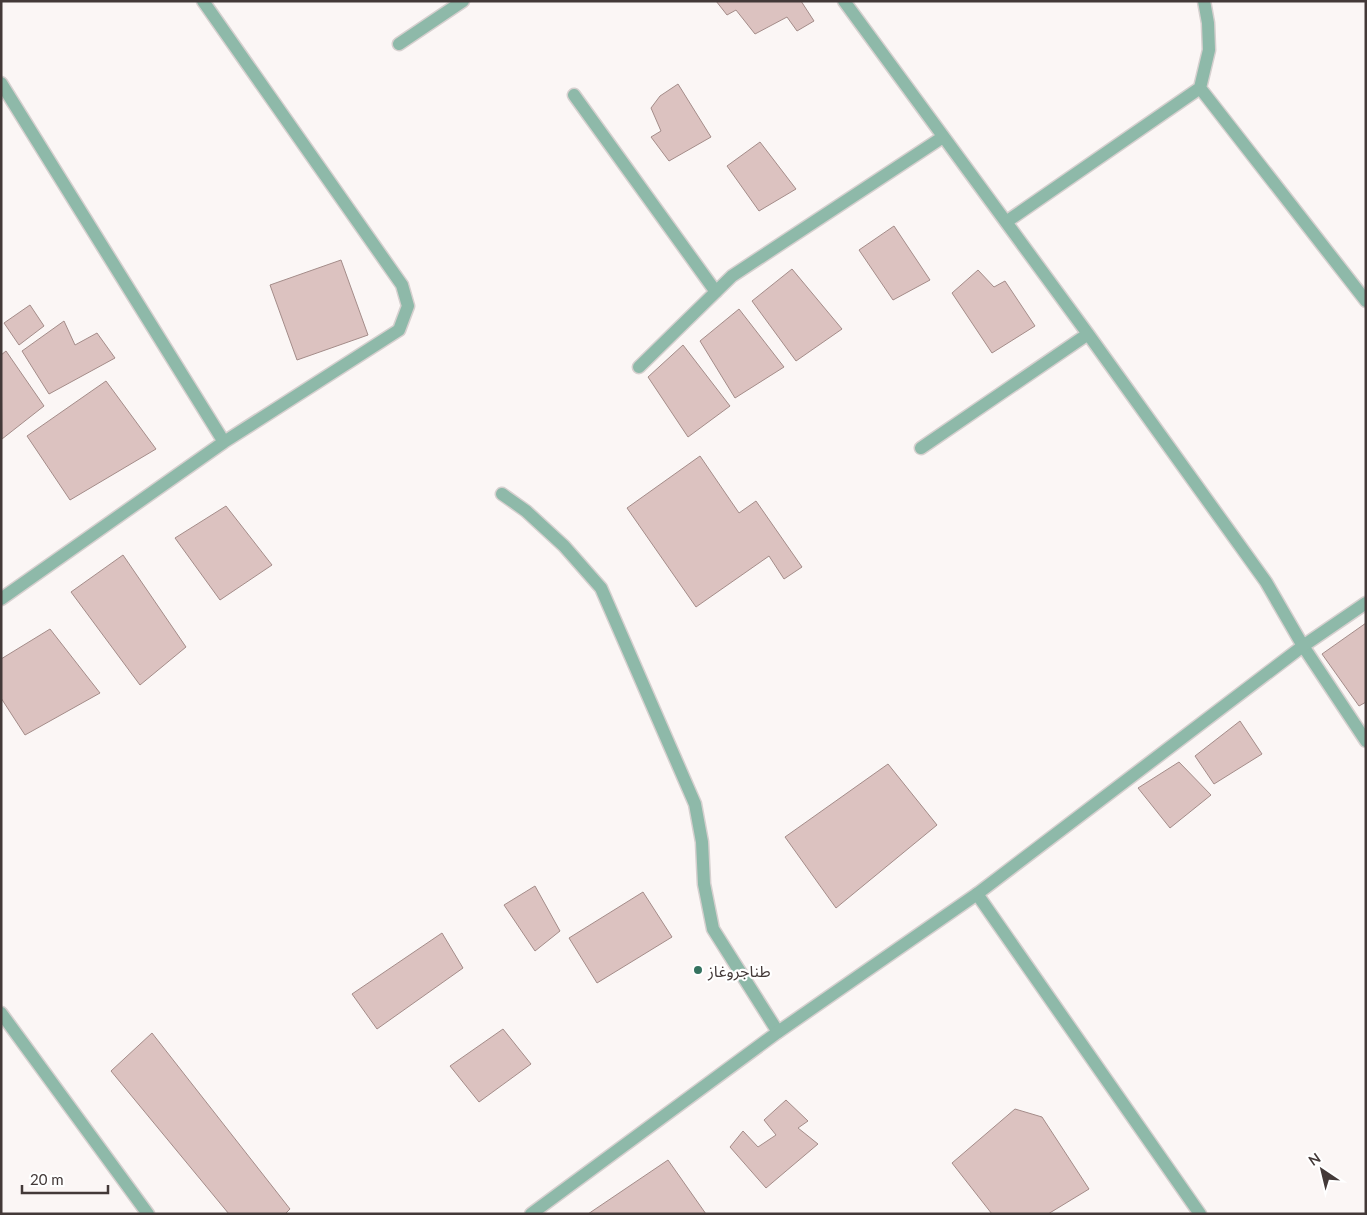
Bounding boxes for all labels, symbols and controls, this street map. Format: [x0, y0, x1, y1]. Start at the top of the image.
place label: طناجروغاز [707, 961, 771, 981]
marker: طناجروغاز [692, 964, 704, 976]
north arrow [1297, 1145, 1347, 1195]
text: N [1305, 1149, 1324, 1169]
scale bar [22, 1162, 109, 1194]
text: 20 m [30, 1170, 64, 1188]

